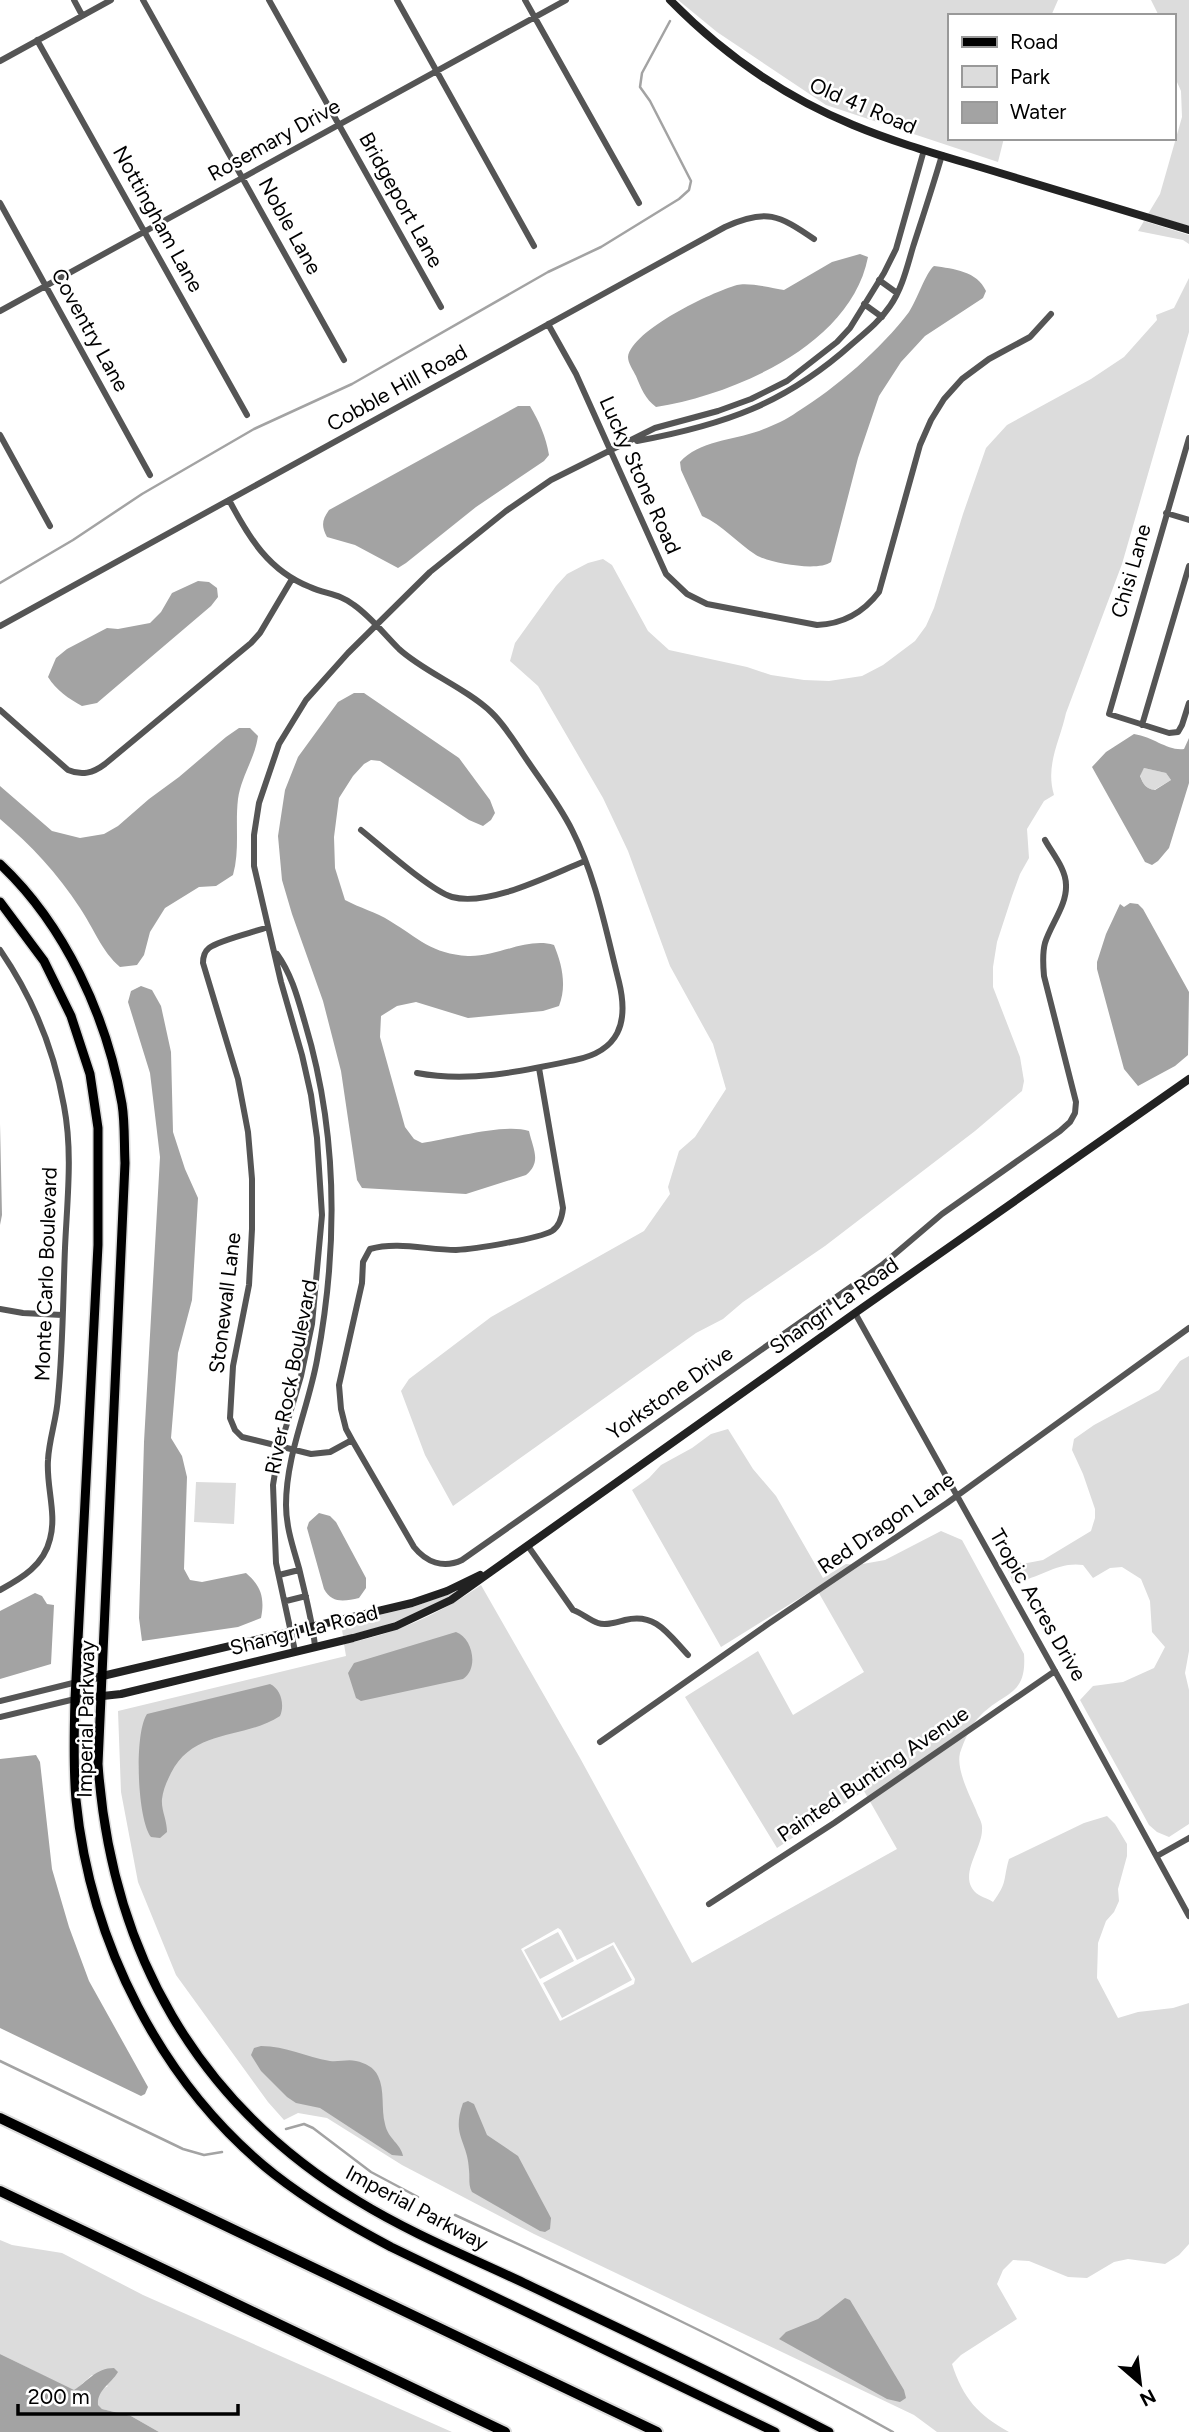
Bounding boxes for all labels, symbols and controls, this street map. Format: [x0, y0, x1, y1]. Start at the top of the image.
legend [948, 14, 1175, 140]
text: Road [1010, 29, 1058, 54]
text: Park [1010, 64, 1051, 89]
street label: Old 41 Road [806, 72, 920, 139]
street label: Rosemary Drive [203, 93, 344, 186]
text: Water [1010, 99, 1066, 124]
street label: Bridgeport Lane [354, 128, 449, 272]
street label: Nottingham Lane [108, 141, 209, 296]
street label: Noble Lane [254, 173, 327, 279]
street label: Coventry Lane [46, 264, 135, 396]
street label: Cobble Hill Road [322, 339, 471, 436]
street label: Lucky Stone Road [594, 392, 686, 558]
street label: Chisi Lane [1105, 521, 1156, 621]
street label: Monte Carlo Boulevard [29, 1166, 62, 1382]
street label: Stonewall Lane [203, 1231, 246, 1375]
street label: Shangri La Road [764, 1252, 903, 1359]
street label: River Rock Boulevard [259, 1277, 322, 1476]
street label: Yorkstone Drive [602, 1340, 737, 1445]
street label: Red Dragon Lane [813, 1466, 959, 1579]
street label: Tropic Acres Drive [985, 1524, 1092, 1685]
street label: Shangri La Road [227, 1599, 380, 1660]
street label: Imperial Parkway [72, 1640, 99, 1798]
street label: Painted Bunting Avenue [772, 1700, 973, 1847]
street label: Imperial Parkway [342, 2160, 493, 2256]
north arrow [1105, 2348, 1175, 2418]
scale bar [18, 2372, 238, 2416]
text: 200 m [28, 2384, 90, 2409]
text: N [1136, 2384, 1160, 2411]

